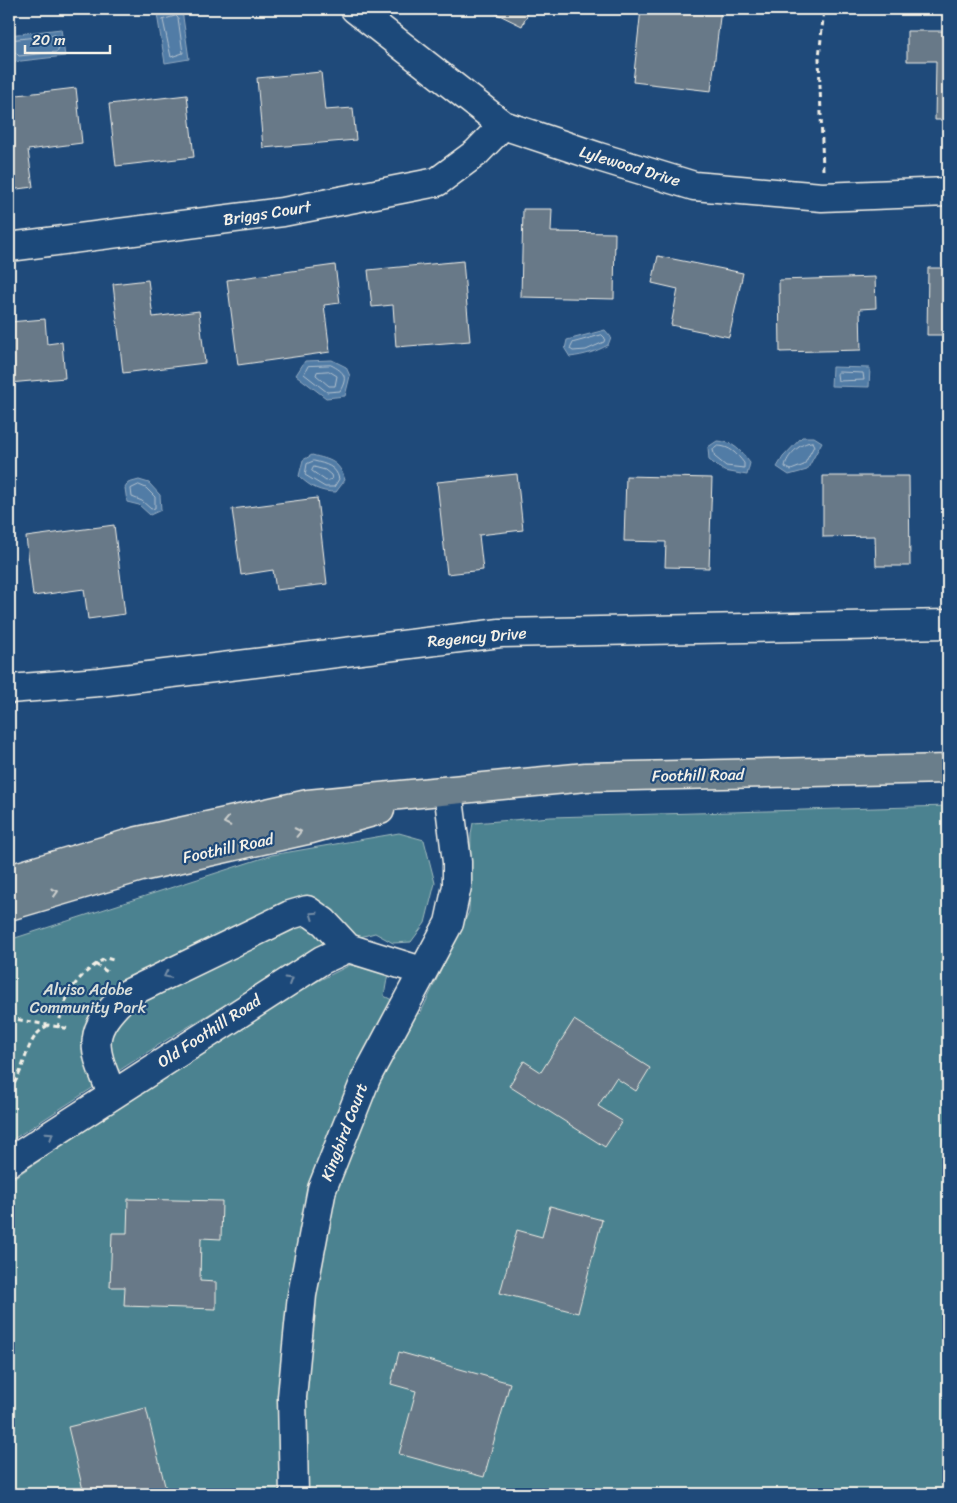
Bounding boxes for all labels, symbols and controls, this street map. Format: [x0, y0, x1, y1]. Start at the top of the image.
scale bar [25, 22, 110, 54]
text: 20 m [32, 27, 66, 53]
street label: Lylewood Drive [576, 137, 684, 195]
street label: Briggs Court [221, 192, 313, 234]
street label: Regency Drive [426, 618, 528, 656]
street label: Foothill Road [652, 760, 746, 790]
one-way arrow [222, 816, 231, 827]
street label: Foothill Road [180, 824, 278, 872]
one-way arrow [294, 828, 302, 838]
one-way arrow [51, 888, 59, 898]
one-way arrow [309, 912, 319, 921]
one-way arrow [163, 968, 172, 979]
park label: Alviso Adobe Community Park [30, 975, 147, 1022]
one-way arrow [283, 977, 292, 987]
street label: Old Foothill Road [151, 985, 268, 1076]
street label: Kingbird Court [312, 1079, 376, 1185]
one-way arrow [44, 1132, 53, 1142]

